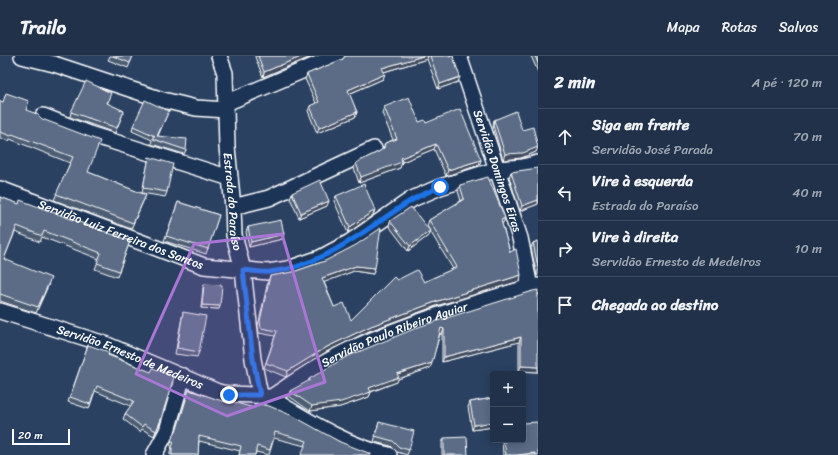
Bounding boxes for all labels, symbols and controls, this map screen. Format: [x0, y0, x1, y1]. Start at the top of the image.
text: Trailo [20, 11, 66, 44]
text: Mapa [667, 15, 700, 40]
text: Rotas [722, 15, 757, 40]
text: Salvos [779, 15, 818, 40]
text: 2 min [554, 67, 595, 97]
text: A pé · 120 m [752, 71, 822, 94]
street label: Servidão Domingos Eiras [467, 107, 528, 235]
text: Siga em frente [592, 112, 689, 138]
text: 70 m [793, 125, 822, 148]
icon: ahead [554, 126, 576, 148]
text: Servidão José Parada [592, 138, 713, 161]
street label: Estrada do Paraíso [217, 152, 249, 253]
text: Vire à esquerda [592, 168, 693, 194]
route start [431, 178, 449, 196]
text: 40 m [792, 181, 822, 204]
icon: left [554, 182, 576, 204]
street label: Servidão Luiz Ferreira dos Santos [35, 193, 207, 276]
text: Estrada do Paraíso [592, 194, 698, 217]
text: Vire à direita [592, 224, 678, 250]
text: 10 m [795, 237, 822, 260]
icon: right [554, 238, 576, 260]
text: Servidão Ernesto de Medeiros [592, 250, 761, 273]
text: Chegada ao destino [592, 292, 718, 318]
icon: arrive [554, 294, 576, 316]
street label: Servidão Paulo Ribeiro Aguiar [317, 295, 472, 374]
street label: Servidão Ernesto de Medeiros [54, 318, 207, 396]
map controls [490, 371, 526, 443]
button: + [490, 371, 526, 407]
route end [220, 386, 238, 404]
button: − [490, 407, 526, 443]
text: 20 m [18, 426, 43, 445]
scale bar [12, 427, 70, 446]

